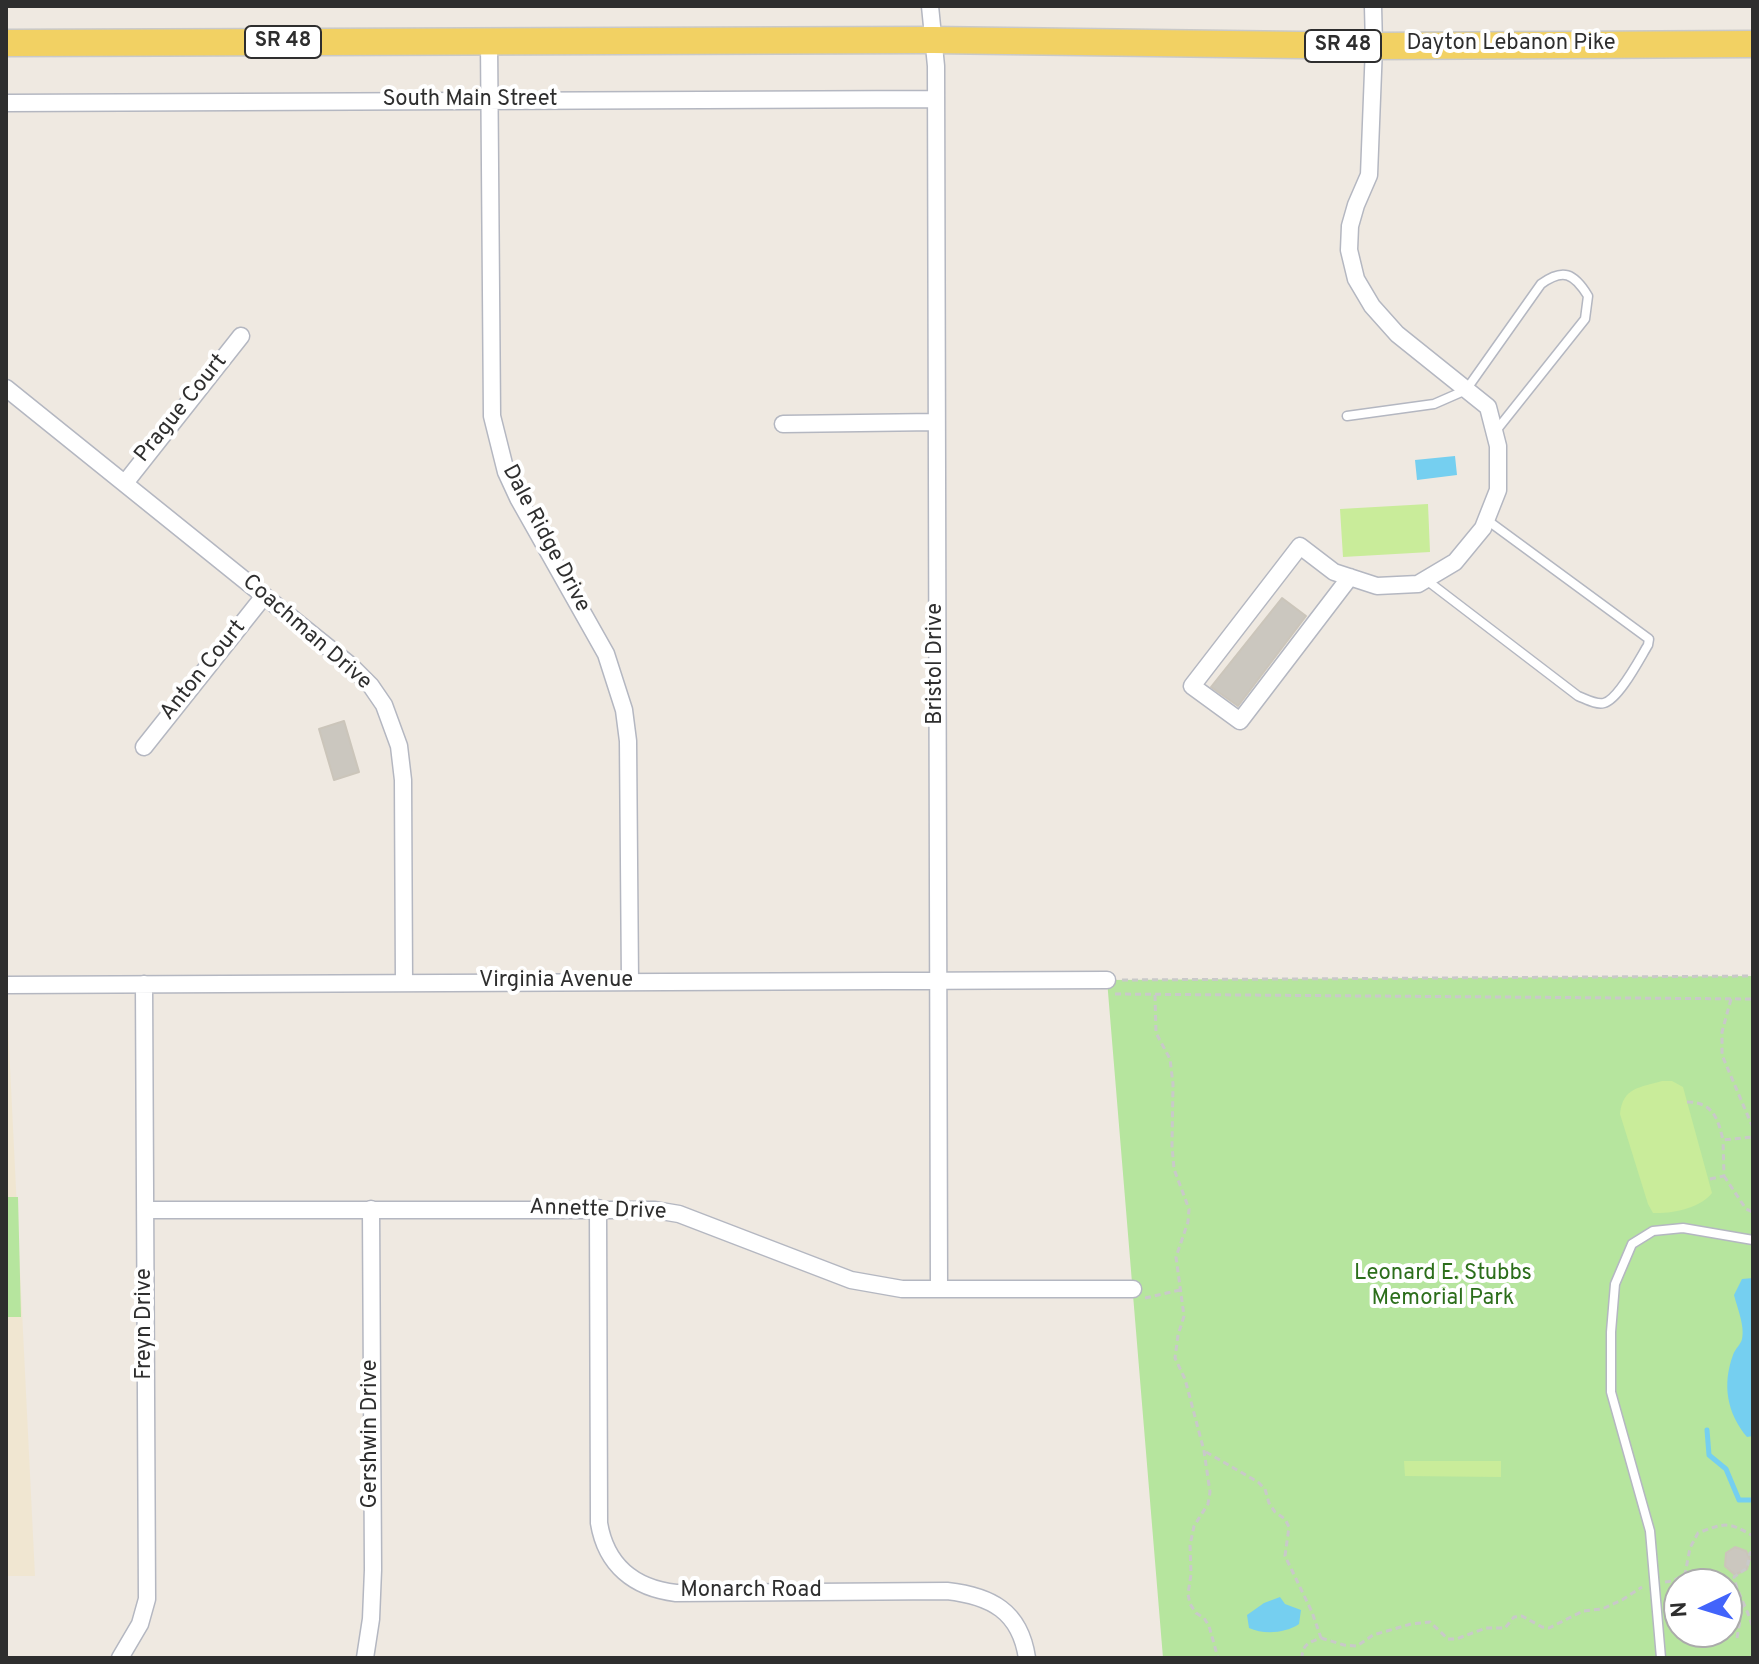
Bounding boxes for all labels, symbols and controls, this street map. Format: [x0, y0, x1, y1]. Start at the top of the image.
road number: SR 48 [245, 26, 321, 58]
road number: SR 48 [1305, 30, 1381, 62]
street label: Dayton Lebanon Pike [1406, 32, 1616, 58]
street label: South Main Street [382, 88, 558, 114]
street label: Prague Court [130, 349, 234, 469]
street label: Dale Ridge Drive [495, 461, 595, 617]
street label: Coachman Drive [236, 570, 376, 696]
street label: Bristol Drive [924, 603, 950, 725]
street label: Anton Court [156, 616, 252, 726]
street label: Virginia Avenue [479, 969, 633, 995]
street label: Annette Drive [529, 1195, 667, 1227]
park label: Leonard E. Stubbs Memorial Park [1354, 1262, 1532, 1314]
street label: Freyn Drive [133, 1268, 159, 1380]
street label: Gershwin Drive [359, 1359, 385, 1509]
north arrow [1663, 1568, 1743, 1648]
street label: Monarch Road [680, 1579, 822, 1605]
text: N [1667, 1601, 1695, 1618]

